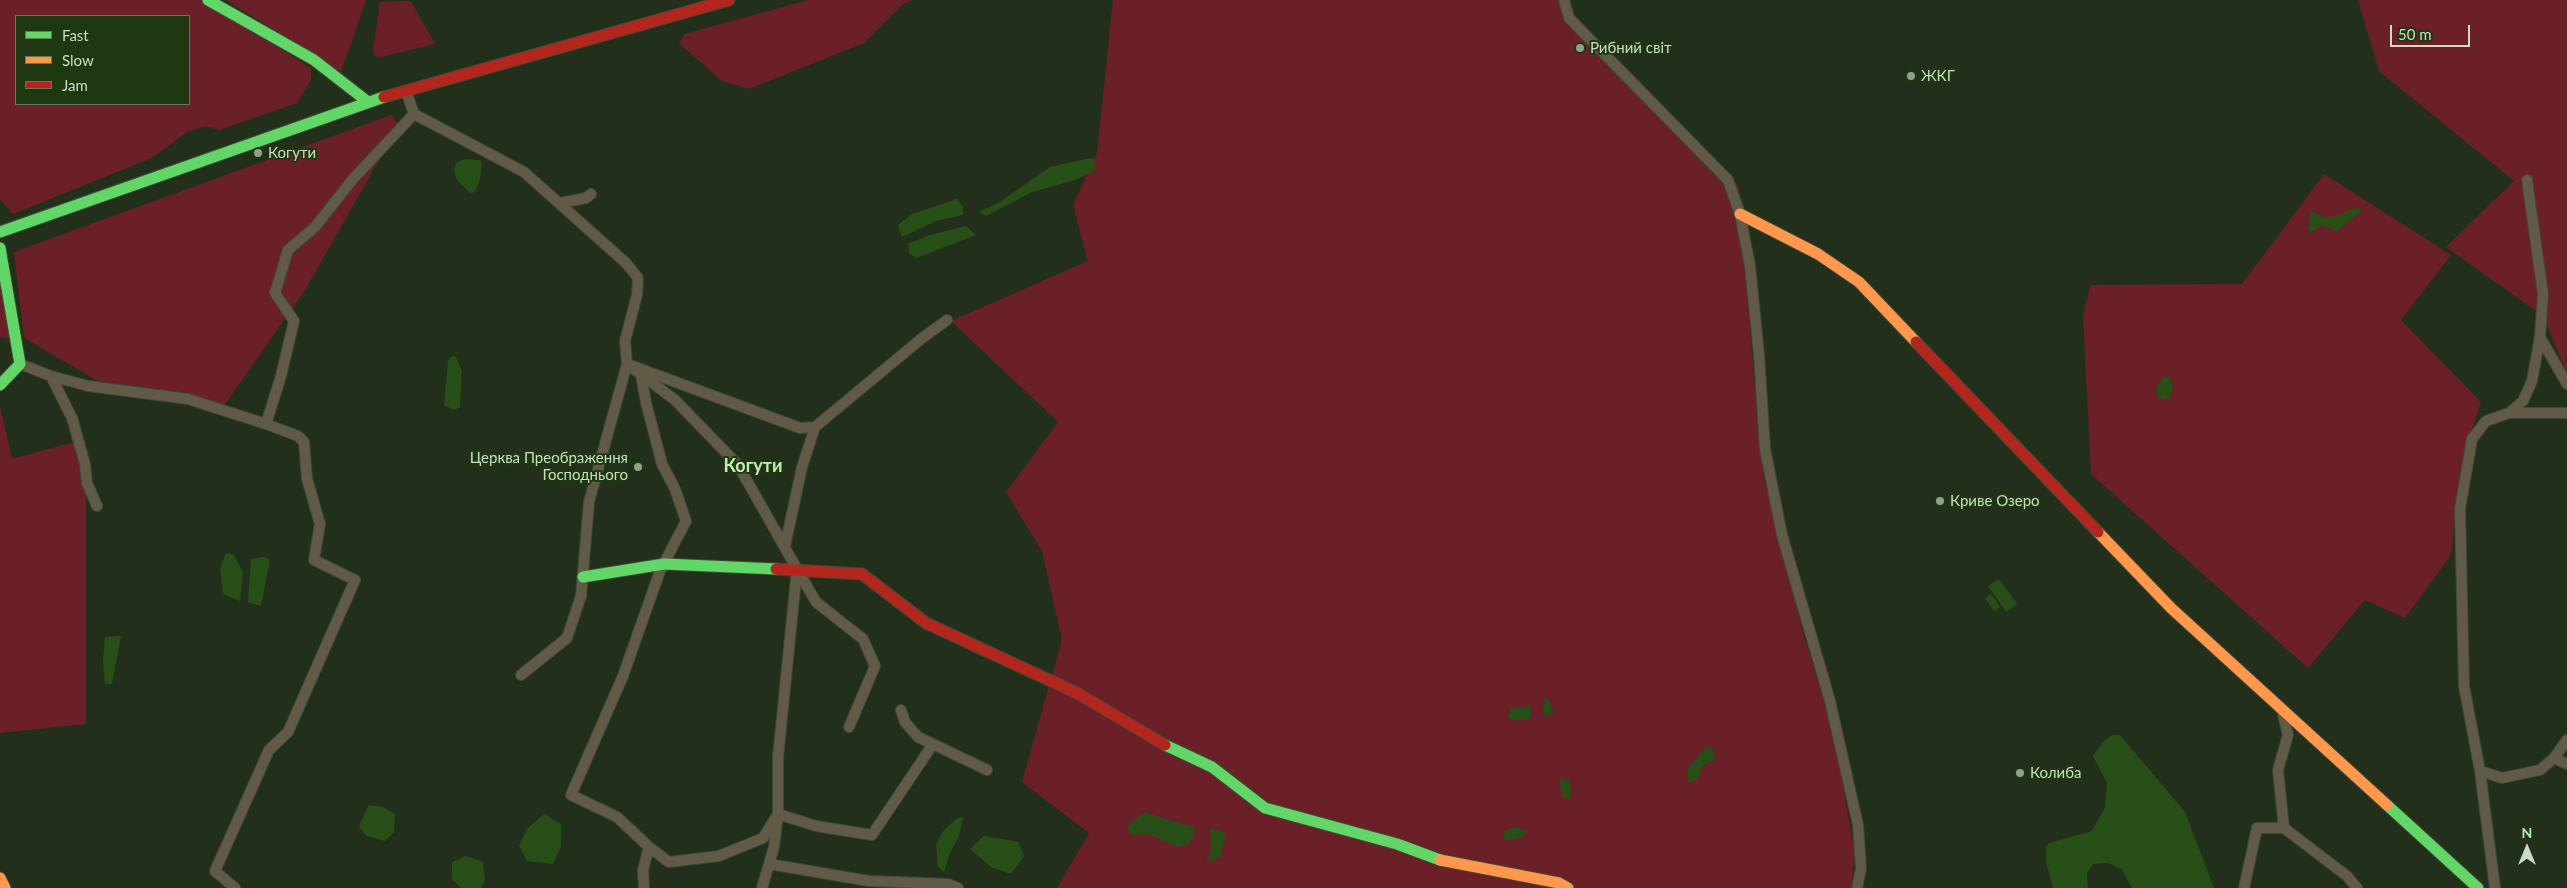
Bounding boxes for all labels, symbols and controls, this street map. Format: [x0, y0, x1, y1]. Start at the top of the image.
legend [15, 15, 190, 105]
scale bar [2392, 15, 2472, 47]
text: 50 m [2398, 25, 2432, 43]
text: Fast [62, 26, 89, 44]
place label: Рибний світ [1590, 39, 1672, 57]
marker: Рибний світ [1574, 42, 1586, 54]
text: Slow [62, 51, 94, 69]
place label: ЖКГ [1921, 67, 1955, 85]
marker: ЖКГ [1905, 70, 1917, 82]
text: Jam [62, 76, 88, 94]
place label: Когути [268, 144, 316, 162]
marker: Когути [252, 147, 264, 159]
place label: Церква Преображення Господнього [470, 449, 628, 484]
district label: Когути [724, 455, 782, 477]
marker: Церква Преображення Господнього [632, 461, 644, 473]
place label: Криве Озеро [1950, 492, 2040, 510]
marker: Криве Озеро [1934, 495, 1946, 507]
place label: Колиба [2030, 764, 2081, 782]
marker: Колиба [2014, 767, 2026, 779]
north arrow [2502, 823, 2552, 873]
text: N [2522, 824, 2532, 841]

